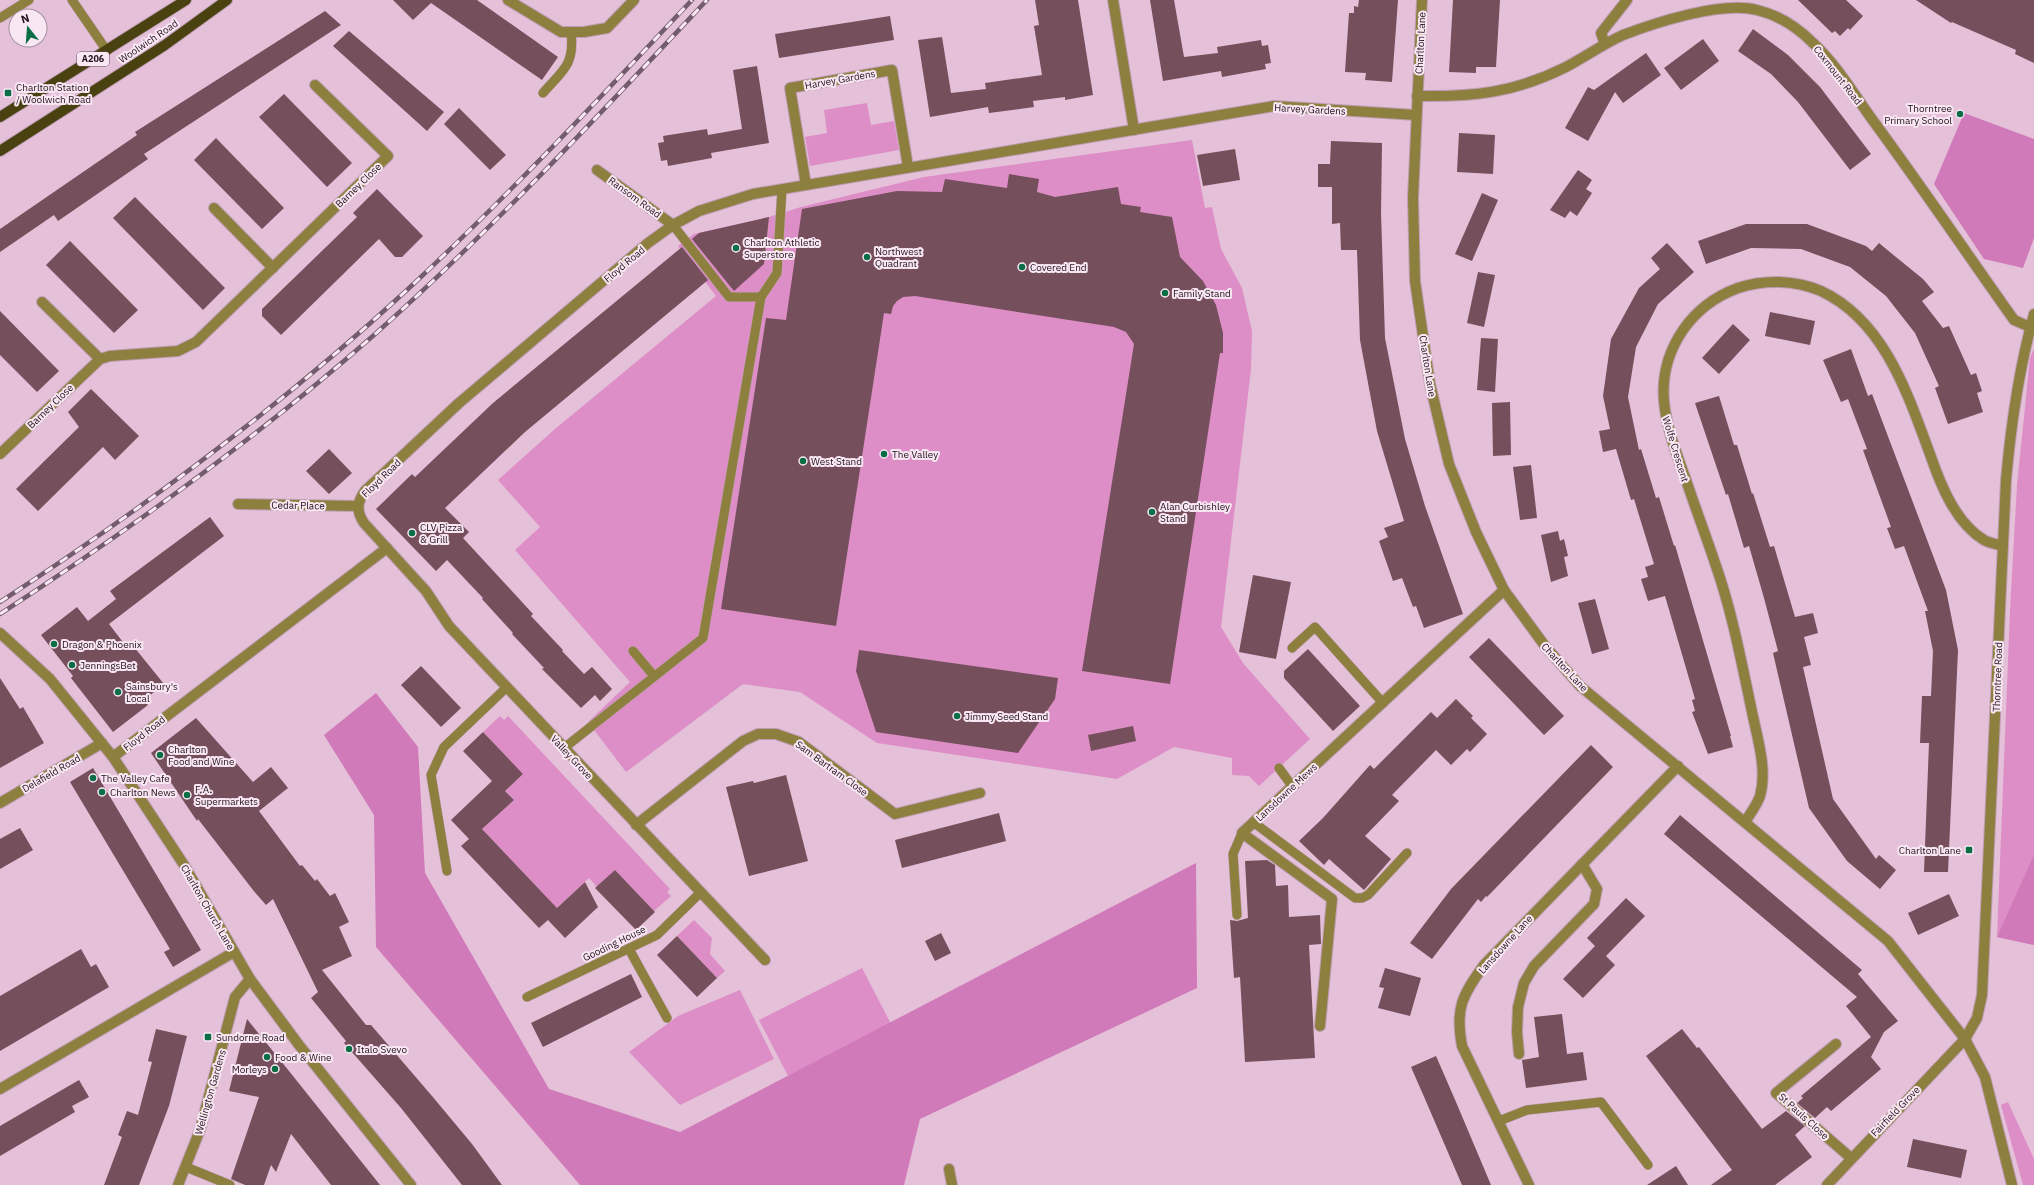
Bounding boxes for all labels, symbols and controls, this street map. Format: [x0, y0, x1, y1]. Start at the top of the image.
north arrow [8, 8, 48, 48]
text: N [19, 11, 31, 26]
street label: Charlton Lane [1412, 11, 1429, 74]
street label: Woolwich Road [116, 17, 180, 66]
street label: Coxmount Road [1811, 43, 1865, 107]
road number: A206 [77, 52, 109, 66]
street label: Harvey Gardens [804, 67, 877, 92]
place label: Charlton Station / Woolwich Road [16, 81, 91, 106]
marker: Charlton Station / Woolwich Road [3, 88, 13, 98]
street label: Harvey Gardens [1274, 101, 1346, 118]
place label: Thorntree Primary School [1884, 102, 1953, 127]
marker: Thorntree Primary School [1955, 109, 1965, 119]
street label: Barney Close [333, 160, 384, 210]
street label: Ransom Road [606, 174, 664, 221]
place label: Charlton Athletic Superstore [744, 236, 820, 261]
street label: Floyd Road [601, 243, 648, 285]
marker: Charlton Athletic Superstore [731, 243, 741, 253]
place label: Northwest Quadrant [875, 245, 922, 270]
marker: Northwest Quadrant [862, 252, 872, 262]
place label: Covered End [1030, 261, 1087, 274]
marker: Covered End [1017, 262, 1027, 272]
place label: Family Stand [1173, 287, 1231, 300]
marker: Family Stand [1160, 288, 1170, 298]
street label: Charlton Lane [1416, 334, 1439, 398]
street label: Barney Close [25, 381, 76, 431]
street label: Wolfe Crescent [1659, 415, 1692, 484]
place label: The Valley [892, 448, 938, 461]
marker: The Valley [879, 449, 889, 459]
place label: West Stand [811, 455, 862, 468]
street label: Floyd Road [359, 456, 404, 500]
marker: West Stand [798, 456, 808, 466]
street label: Cedar Place [271, 499, 325, 512]
place label: Alan Curbishley Stand [1160, 500, 1230, 525]
marker: Alan Curbishley Stand [1147, 507, 1157, 517]
place label: CLV Pizza & Grill [420, 521, 463, 546]
marker: CLV Pizza & Grill [407, 528, 417, 538]
place label: Dragon & Phoenix [62, 638, 142, 651]
marker: Dragon & Phoenix [49, 639, 59, 649]
street label: Charlton Lane [1539, 640, 1591, 695]
street label: Thorntree Road [1990, 642, 2005, 712]
place label: JenningsBet [80, 659, 136, 672]
marker: JenningsBet [67, 660, 77, 670]
place label: Sainsbury's Local [126, 680, 178, 705]
marker: Sainsbury's Local [113, 687, 123, 697]
place label: Jimmy Seed Stand [965, 710, 1048, 723]
marker: Jimmy Seed Stand [952, 711, 962, 721]
street label: Floyd Road [121, 713, 168, 754]
street label: Valley Grove [548, 733, 596, 783]
street label: Sam Bartram Close [793, 738, 871, 799]
place label: Charlton Food and Wine [168, 743, 235, 768]
marker: Charlton Food and Wine [155, 750, 165, 760]
street label: Delafield Road [20, 751, 83, 795]
street label: Lansdowne Mews [1253, 760, 1320, 824]
place label: The Valley Cafe [101, 772, 170, 785]
marker: The Valley Cafe [88, 773, 98, 783]
place label: F.A. Supermarkets [195, 783, 258, 808]
place label: Charlton News [110, 786, 176, 799]
marker: Charlton News [97, 787, 107, 797]
marker: F.A. Supermarkets [182, 790, 192, 800]
place label: Charlton Lane [1899, 844, 1961, 857]
marker: Charlton Lane [1964, 845, 1974, 855]
street label: Charlton Church Lane [178, 862, 238, 953]
street label: Lansdowne Lane [1475, 912, 1536, 977]
street label: Gooding House [581, 922, 648, 964]
place label: Sundorne Road [216, 1031, 285, 1044]
marker: Sundorne Road [203, 1032, 213, 1042]
place label: Italo Svevo [357, 1043, 407, 1056]
marker: Italo Svevo [344, 1044, 354, 1054]
street label: Wellington Gardens [192, 1048, 229, 1136]
place label: Food & Wine [275, 1051, 332, 1064]
marker: Food & Wine [262, 1052, 272, 1062]
place label: Morleys [232, 1063, 267, 1076]
marker: Morleys [270, 1064, 280, 1074]
street label: Fairfield Grove [1868, 1083, 1923, 1139]
street label: St Pauls Close [1776, 1090, 1832, 1143]

